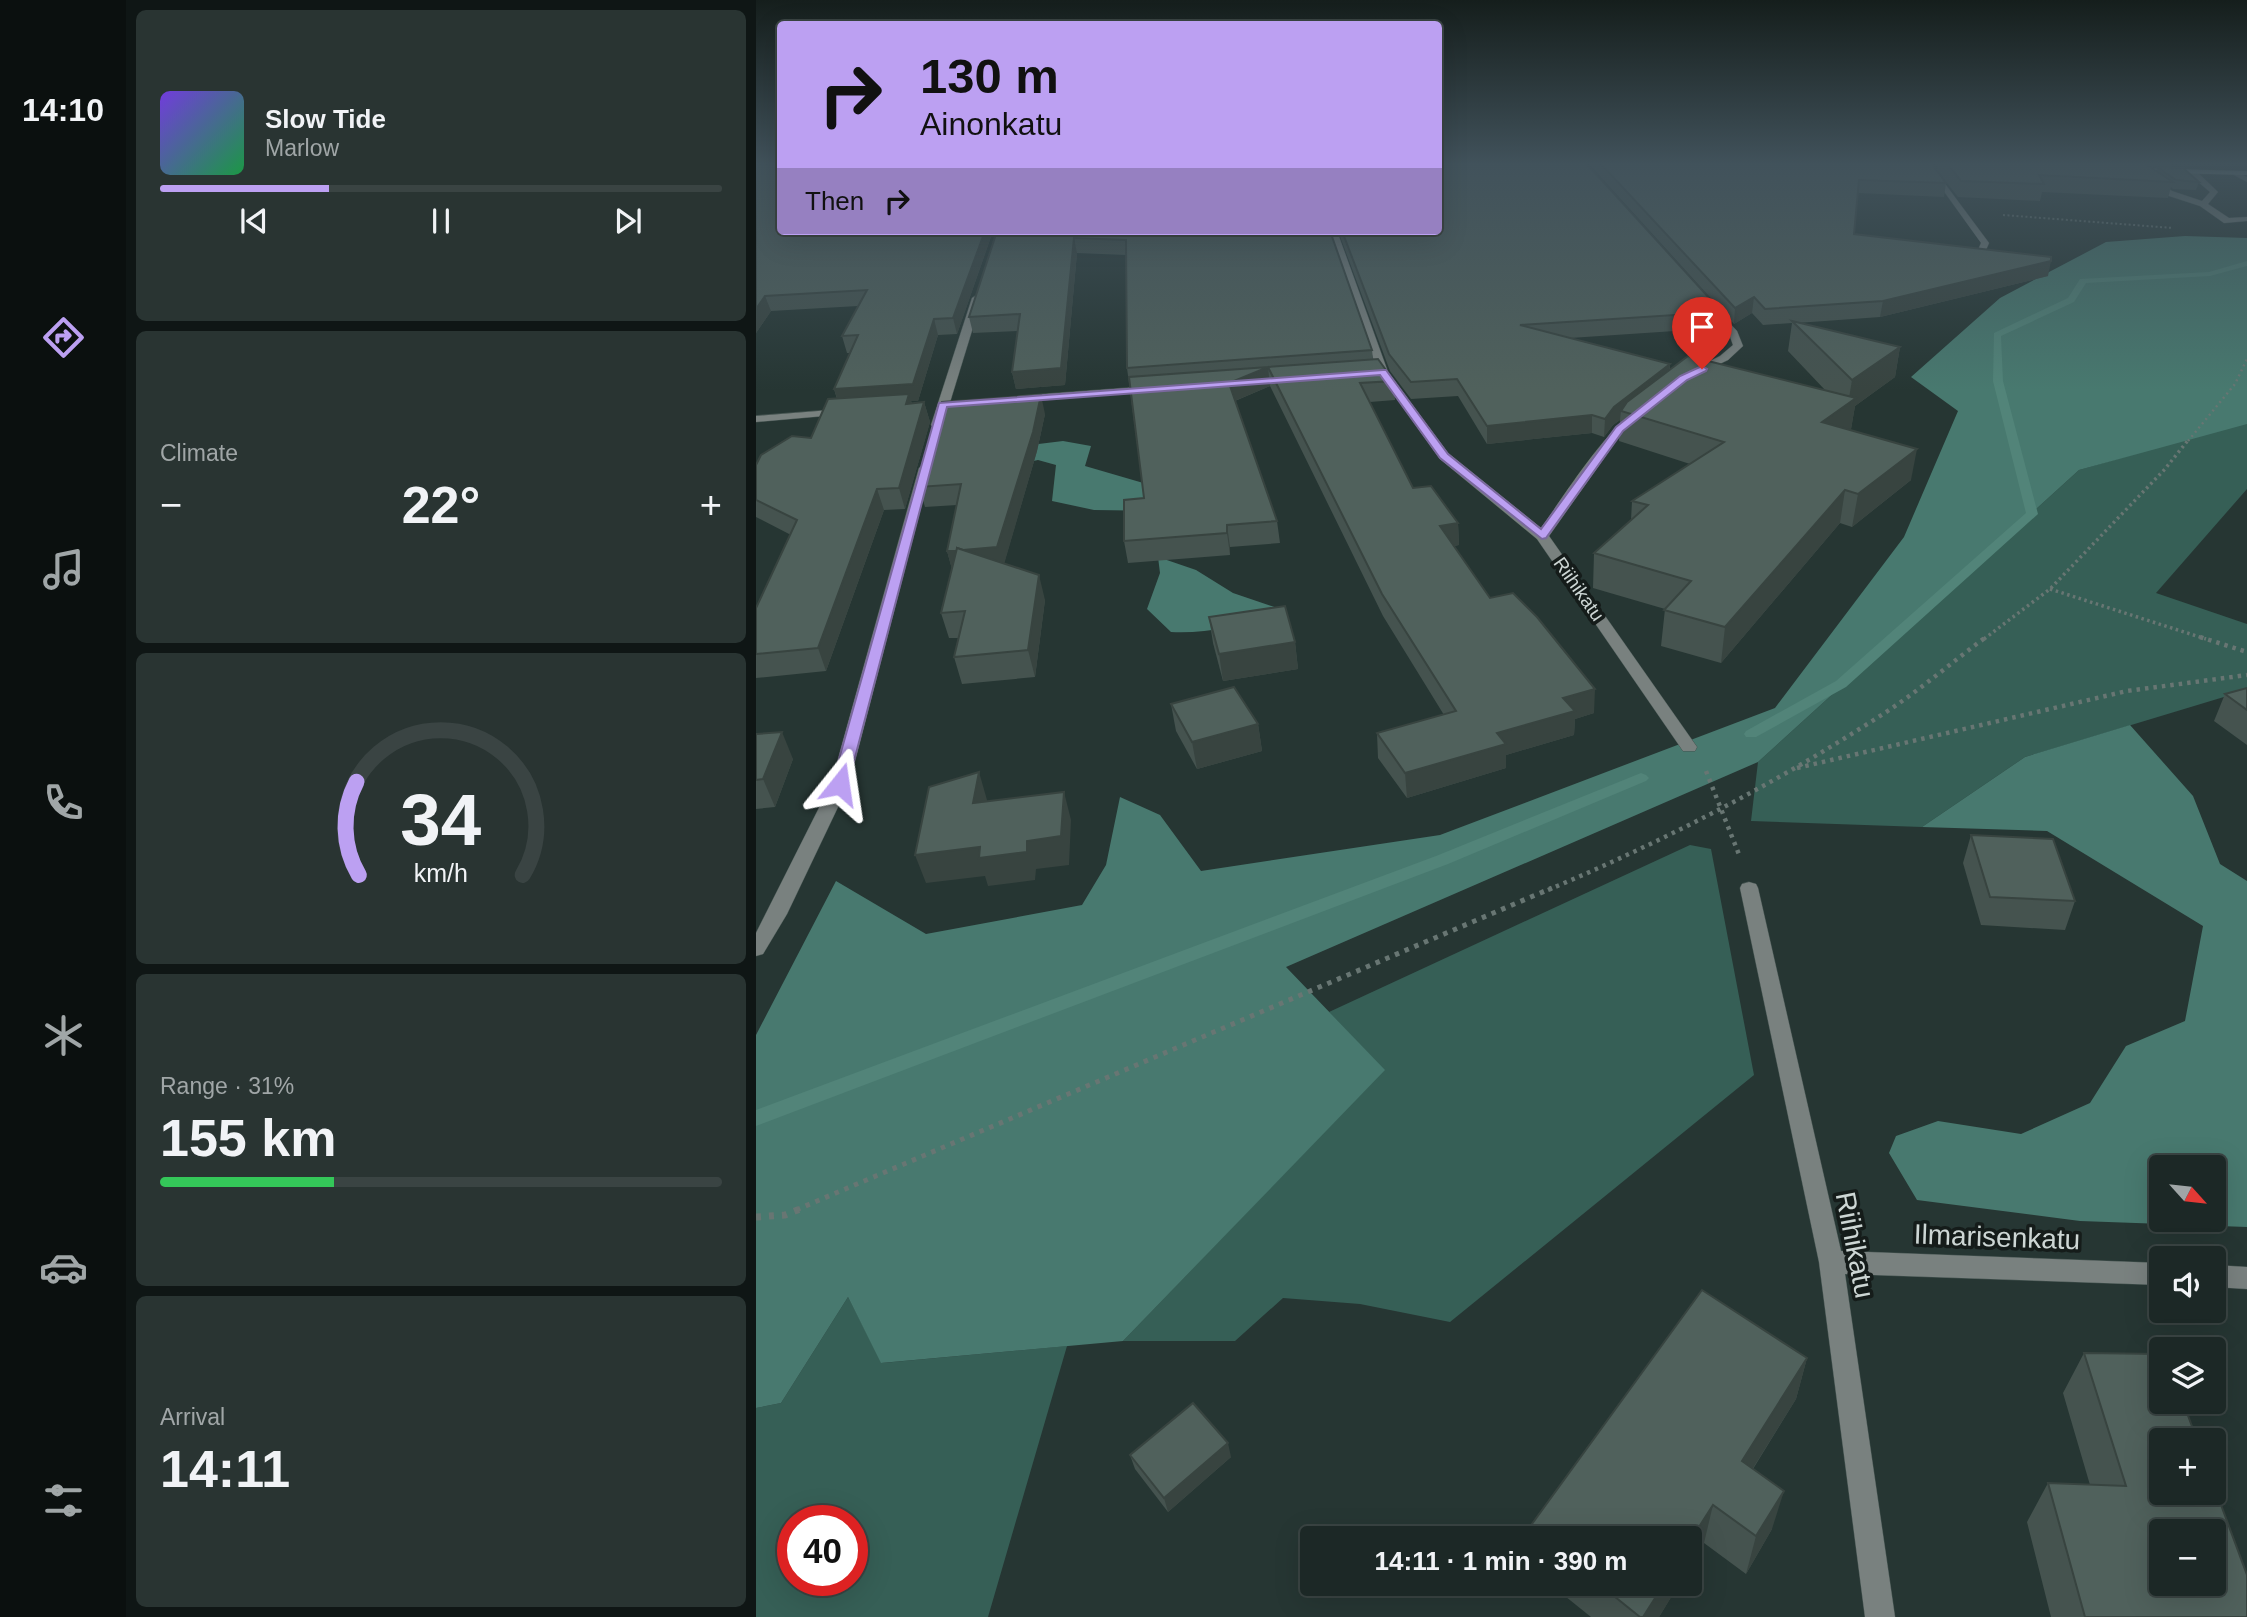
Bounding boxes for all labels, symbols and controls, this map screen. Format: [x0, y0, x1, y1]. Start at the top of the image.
icon: right [805, 49, 896, 140]
text: 130 m [920, 49, 1059, 103]
text: 14:10 [22, 92, 104, 128]
text: Slow Tide [265, 104, 386, 134]
text: Ainonkatu [920, 106, 1062, 142]
text: Marlow [265, 135, 339, 161]
icon: right [878, 182, 916, 220]
text: Then [805, 186, 864, 216]
icon: previous [235, 202, 273, 240]
icon: pause [422, 202, 460, 240]
icon: next [609, 202, 647, 240]
pin [1672, 297, 1732, 369]
icon: arrive [1683, 308, 1721, 346]
icon: directions [39, 313, 88, 362]
text: Climate [160, 440, 238, 466]
text: 22° [402, 476, 480, 534]
text: − [160, 484, 182, 526]
text: + [700, 484, 722, 526]
icon: music [39, 545, 88, 594]
street label: Riihikatu [1549, 553, 1609, 625]
position arrow [803, 747, 877, 821]
icon: phone [39, 778, 88, 827]
text: 34 [401, 779, 482, 860]
text: km/h [414, 858, 468, 886]
icon: climate [39, 1011, 88, 1060]
text: Range · 31% [160, 1073, 294, 1099]
text: 155 km [160, 1109, 336, 1167]
north arrow [2149, 1155, 2226, 1232]
map controls [2149, 1155, 2226, 1596]
street label: Riihikatu [1830, 1189, 1880, 1301]
street label: Ilmarisenkatu [1913, 1219, 2081, 1255]
icon: car [39, 1243, 88, 1292]
button: sound [2149, 1246, 2226, 1323]
button: layers [2149, 1337, 2226, 1414]
text: Arrival [160, 1404, 225, 1430]
button: + [2149, 1428, 2226, 1505]
text: 14:11 [160, 1440, 290, 1498]
icon: filters [39, 1476, 88, 1525]
speed limit sign: 40 [777, 1505, 868, 1596]
button: − [2149, 1519, 2226, 1596]
text: 14:11 · 1 min · 390 m [1375, 1546, 1627, 1576]

